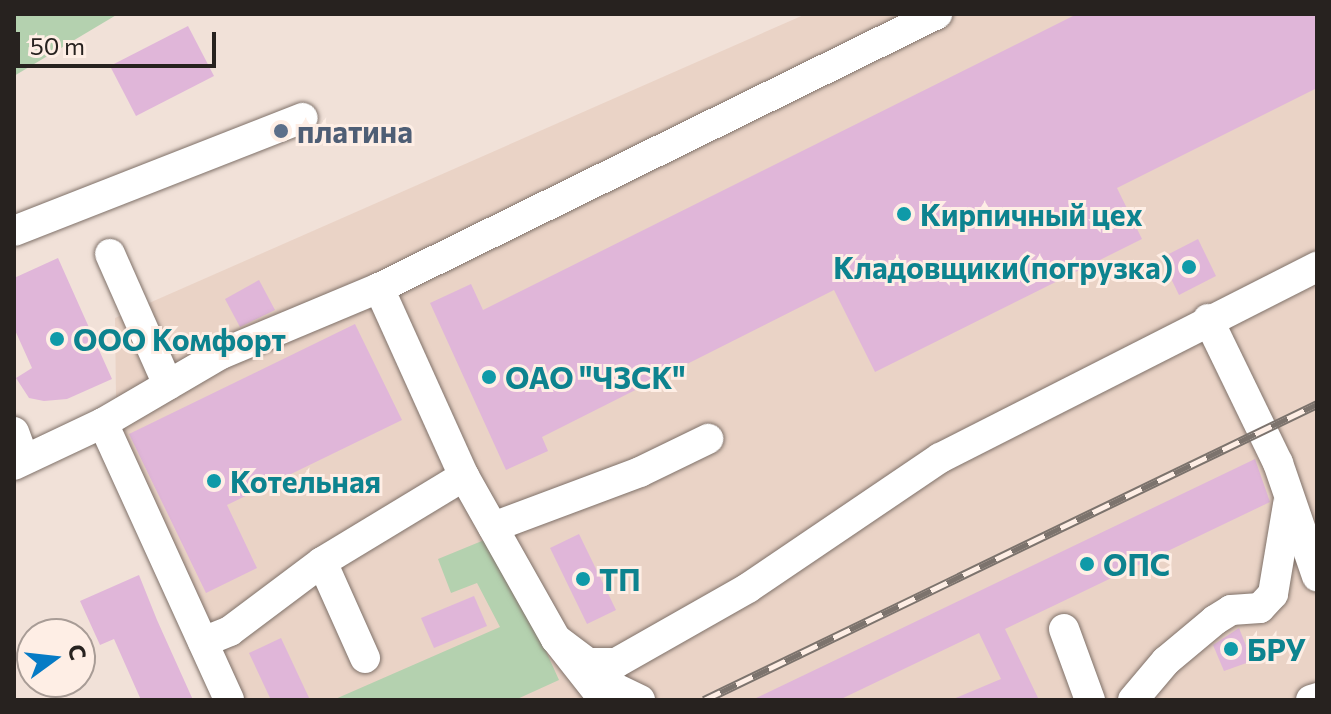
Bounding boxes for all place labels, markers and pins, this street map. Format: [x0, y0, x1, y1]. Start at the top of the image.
place label: платина [297, 113, 413, 149]
marker: платина [272, 122, 290, 140]
place label: Кирпичный цех [920, 196, 1143, 232]
marker: Кирпичный цех [895, 205, 913, 223]
place label: Кладовщики(погрузка) [833, 249, 1173, 285]
marker: Кладовщики(погрузка) [1180, 258, 1198, 276]
place label: ООО Комфорт [73, 321, 286, 357]
marker: ООО Комфорт [48, 330, 66, 348]
place label: ОАО "ЧЗСК" [505, 359, 686, 395]
marker: ОАО "ЧЗСК" [480, 368, 498, 386]
place label: Котельная [230, 463, 381, 499]
marker: Котельная [205, 472, 223, 490]
place label: ОПС [1103, 546, 1170, 582]
marker: ОПС [1078, 555, 1096, 573]
place label: ТП [599, 561, 641, 597]
marker: ТП [574, 570, 592, 588]
place label: БРУ [1247, 631, 1306, 667]
marker: БРУ [1222, 640, 1240, 658]

